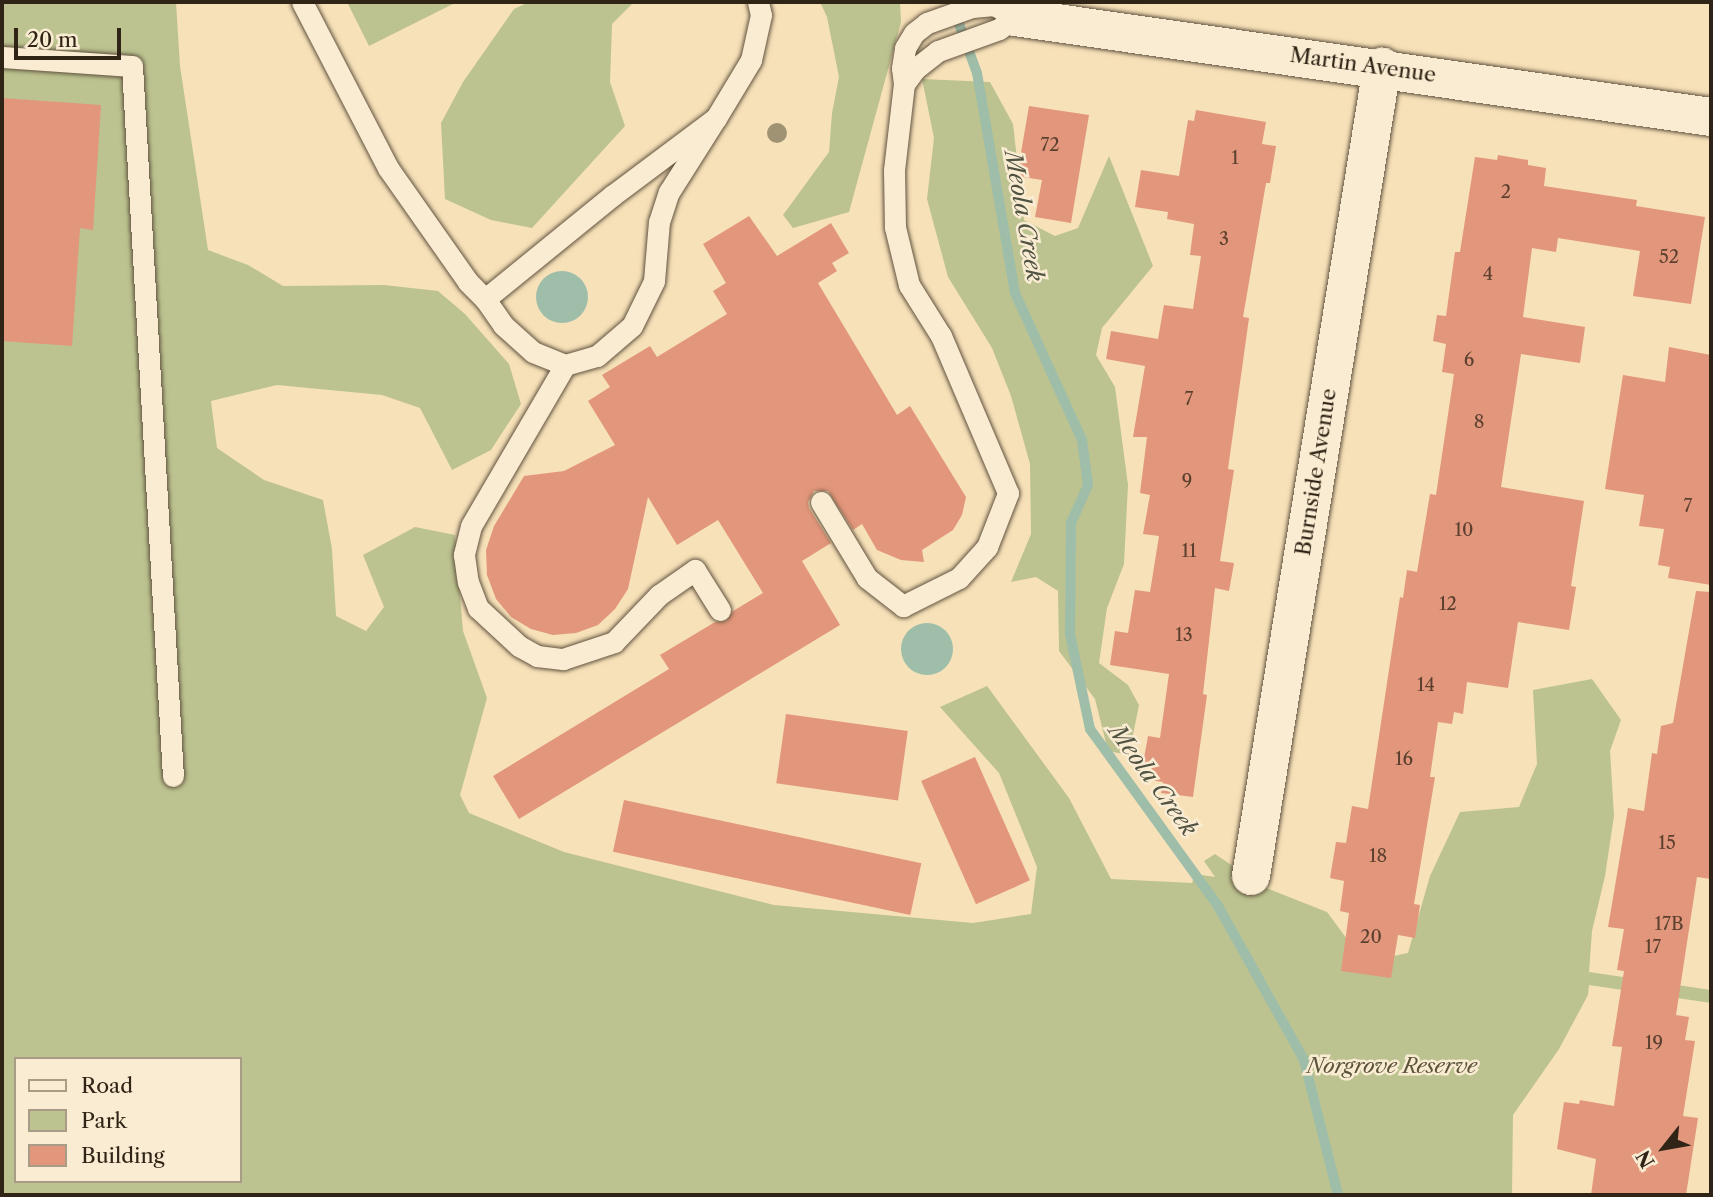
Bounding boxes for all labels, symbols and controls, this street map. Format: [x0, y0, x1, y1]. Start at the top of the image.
scale bar [18, 14, 124, 58]
text: 20 m [27, 27, 78, 52]
street label: Martin Avenue [1288, 42, 1438, 88]
house number: 72 [1040, 134, 1060, 156]
house number: 1 [1231, 147, 1239, 169]
water label: Meola Creek [999, 149, 1049, 283]
house number: 2 [1501, 181, 1511, 203]
house number: 3 [1219, 228, 1229, 250]
house number: 52 [1659, 246, 1679, 268]
house number: 4 [1483, 263, 1493, 285]
house number: 6 [1464, 349, 1474, 371]
street label: Burnside Avenue [1290, 386, 1342, 558]
house number: 7 [1185, 388, 1193, 410]
house number: 8 [1474, 411, 1484, 433]
house number: 9 [1182, 470, 1192, 492]
house number: 7 [1684, 495, 1692, 517]
house number: 10 [1455, 519, 1473, 541]
house number: 11 [1181, 540, 1197, 562]
house number: 12 [1439, 593, 1457, 615]
house number: 13 [1175, 624, 1193, 646]
house number: 14 [1417, 674, 1435, 696]
water label: Meola Creek [1103, 718, 1203, 842]
house number: 16 [1395, 748, 1413, 770]
house number: 15 [1658, 832, 1676, 854]
house number: 18 [1369, 845, 1387, 867]
house number: 17B [1654, 913, 1684, 935]
house number: 20 [1360, 926, 1382, 948]
house number: 17 [1645, 936, 1661, 958]
house number: 19 [1645, 1032, 1663, 1054]
park label: Norgrove Reserve [1307, 1053, 1477, 1079]
legend [14, 1057, 242, 1183]
text: Road [81, 1073, 133, 1098]
text: Park [81, 1108, 127, 1133]
north arrow [1629, 1113, 1699, 1183]
text: Building [81, 1143, 165, 1168]
text: N [1631, 1146, 1660, 1172]

